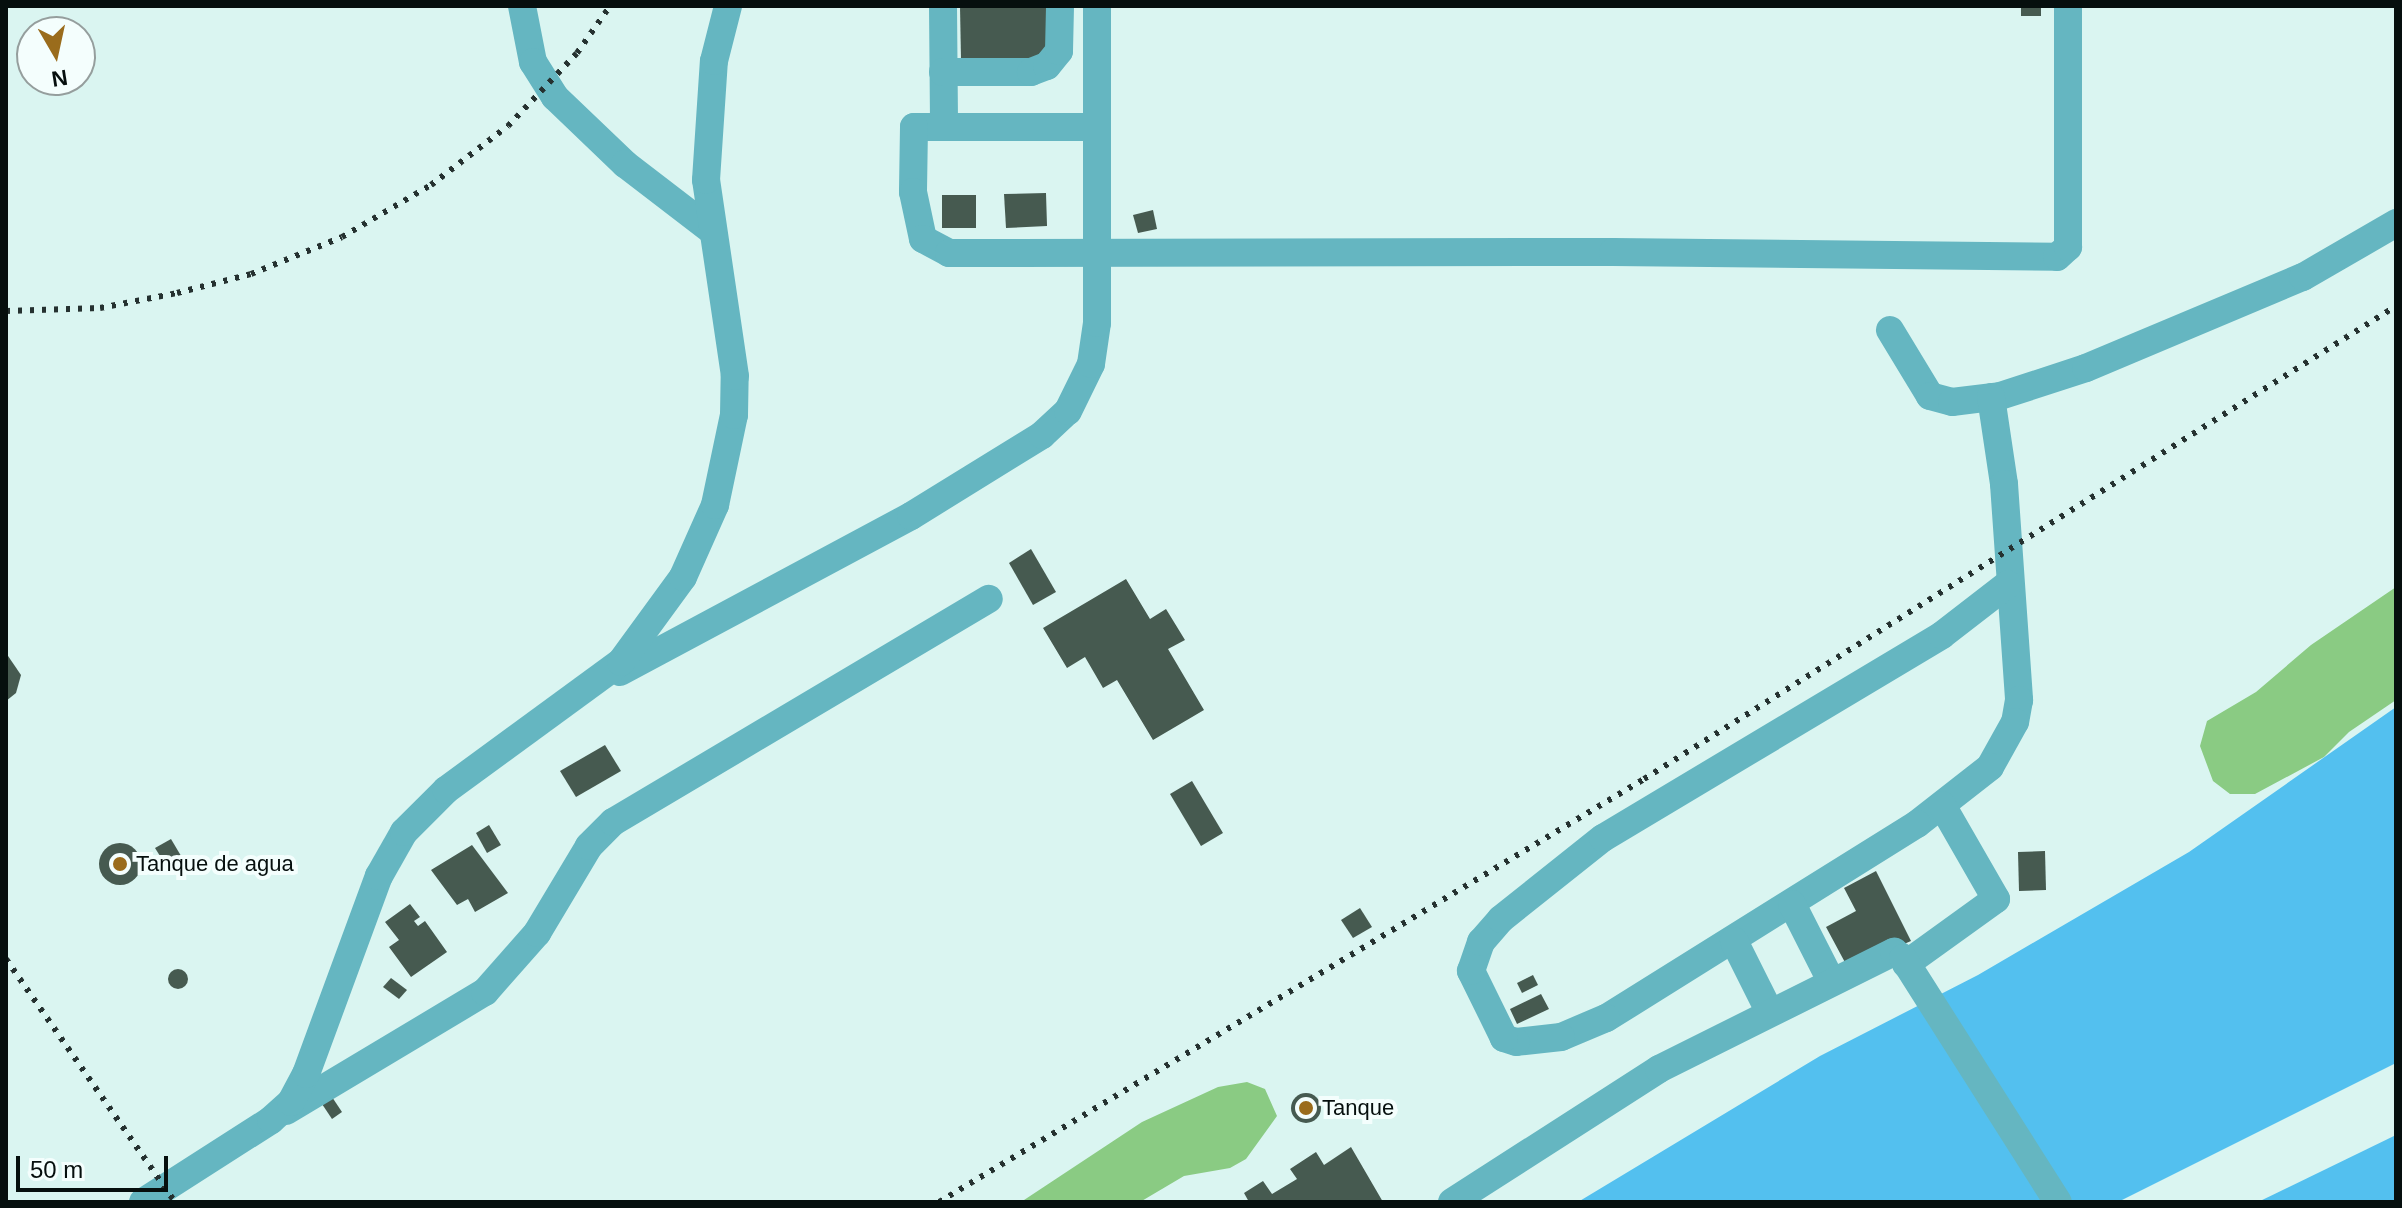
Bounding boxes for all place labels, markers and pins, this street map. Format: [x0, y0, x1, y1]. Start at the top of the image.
place label: Tanque de agua [136, 851, 294, 877]
marker: Tanque de agua [111, 855, 129, 873]
place label: Tanque [1322, 1095, 1394, 1121]
marker: Tanque [1297, 1099, 1315, 1117]

